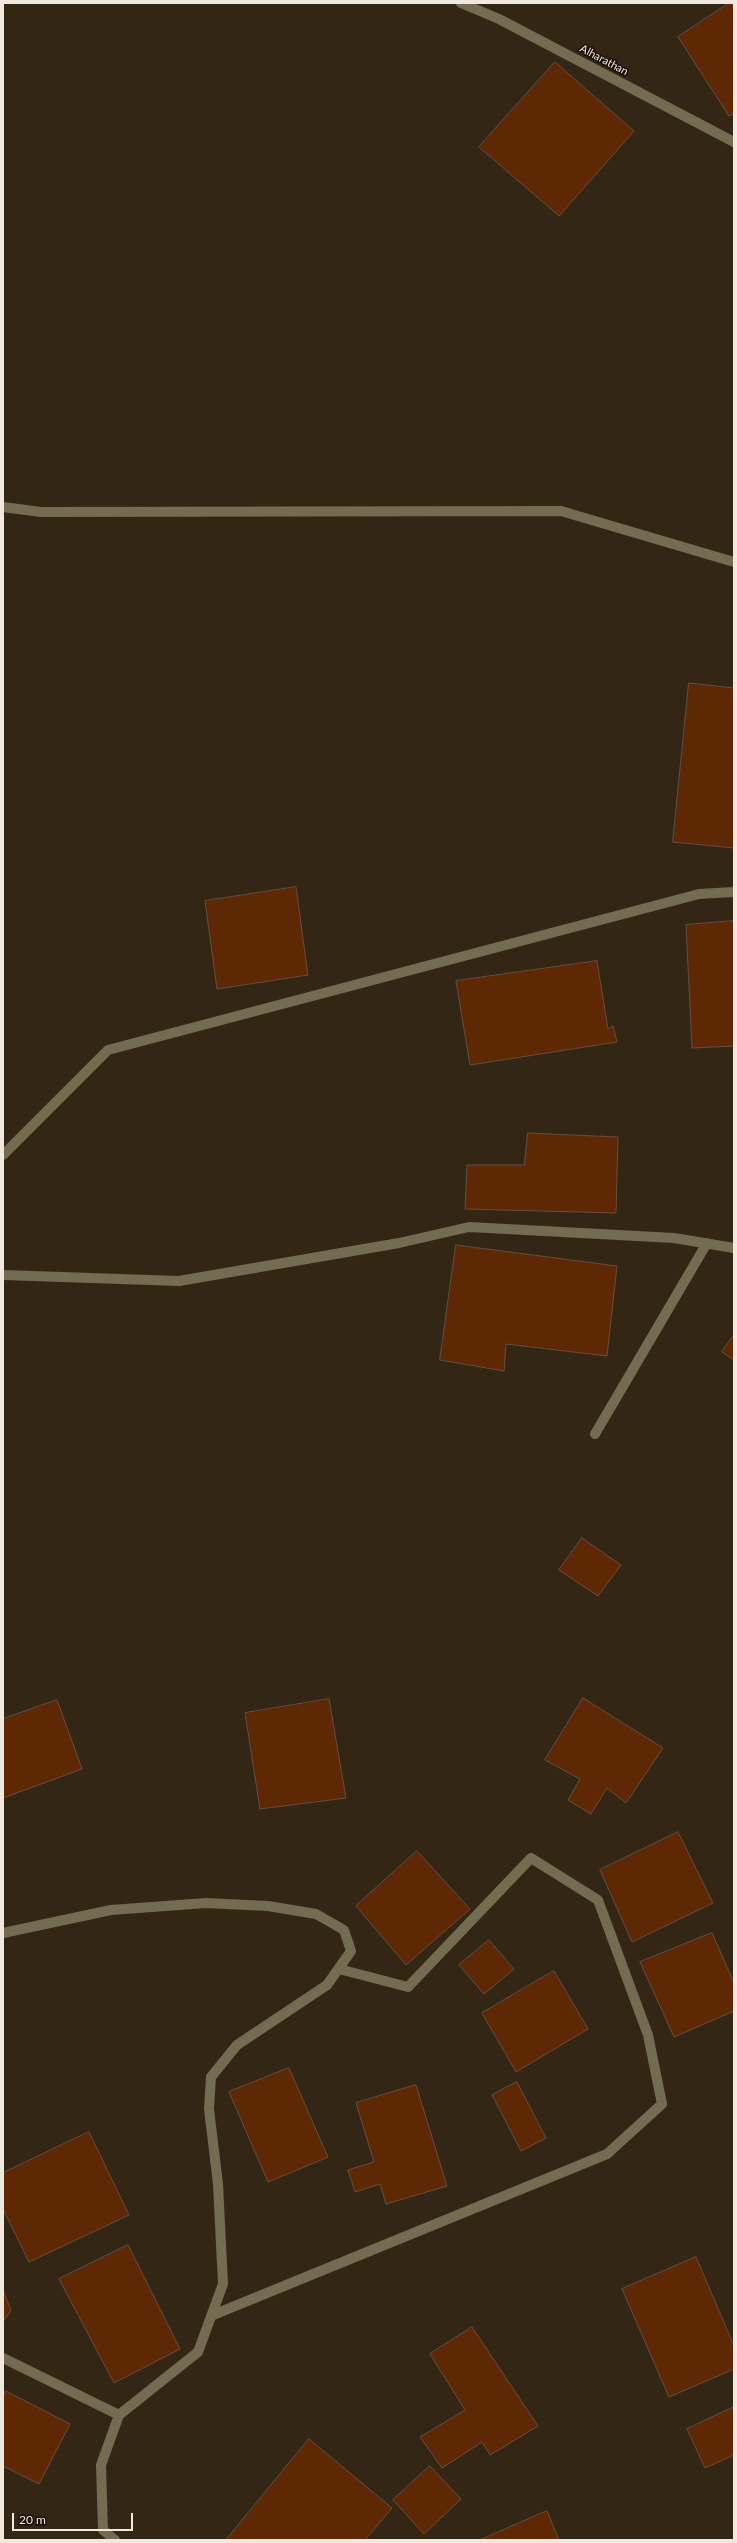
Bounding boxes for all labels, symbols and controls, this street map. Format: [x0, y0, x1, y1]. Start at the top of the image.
street label: Alharathan [578, 42, 630, 78]
scale bar [14, 2505, 135, 2531]
text: 20 m [19, 2512, 46, 2527]

